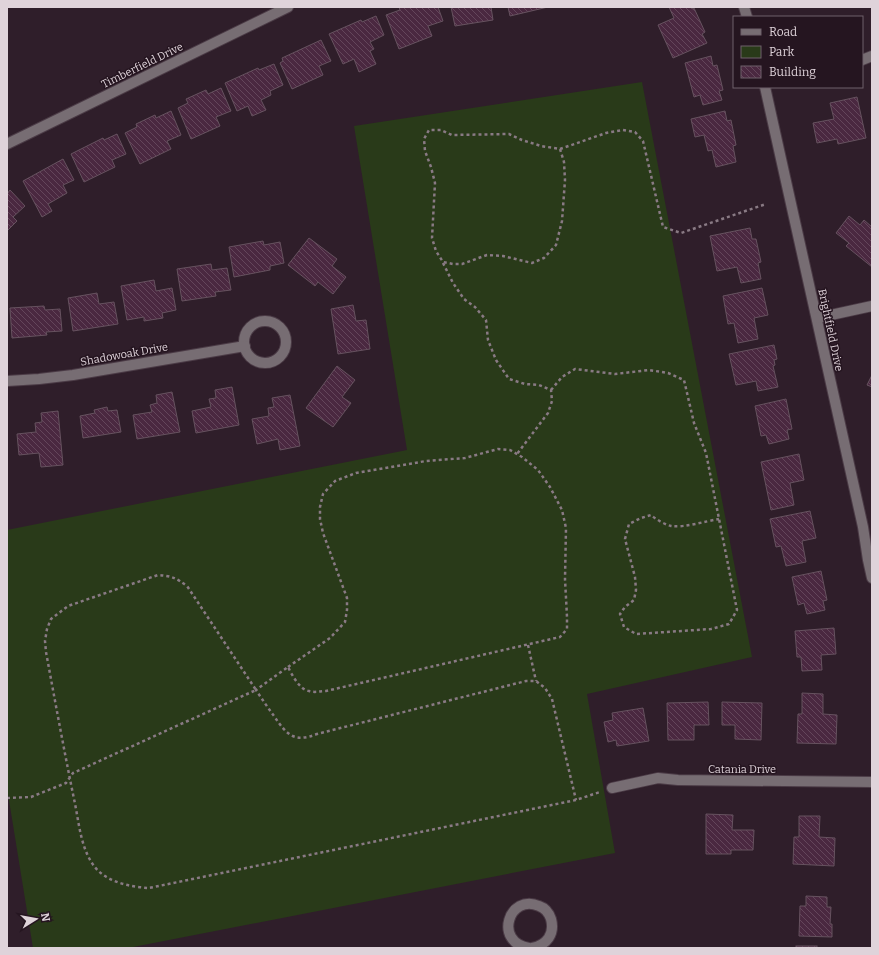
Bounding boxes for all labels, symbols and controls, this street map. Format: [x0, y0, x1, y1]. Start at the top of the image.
legend [733, 16, 863, 88]
text: Road [769, 25, 797, 39]
street label: Timberfield Drive [99, 40, 185, 91]
text: Park [769, 45, 795, 59]
text: Building [769, 65, 816, 79]
street label: Brightfield Drive [815, 288, 846, 373]
street label: Shadowoak Drive [79, 340, 169, 369]
street label: Catania Drive [708, 763, 776, 776]
north arrow [16, 899, 56, 939]
text: N [38, 912, 53, 923]

